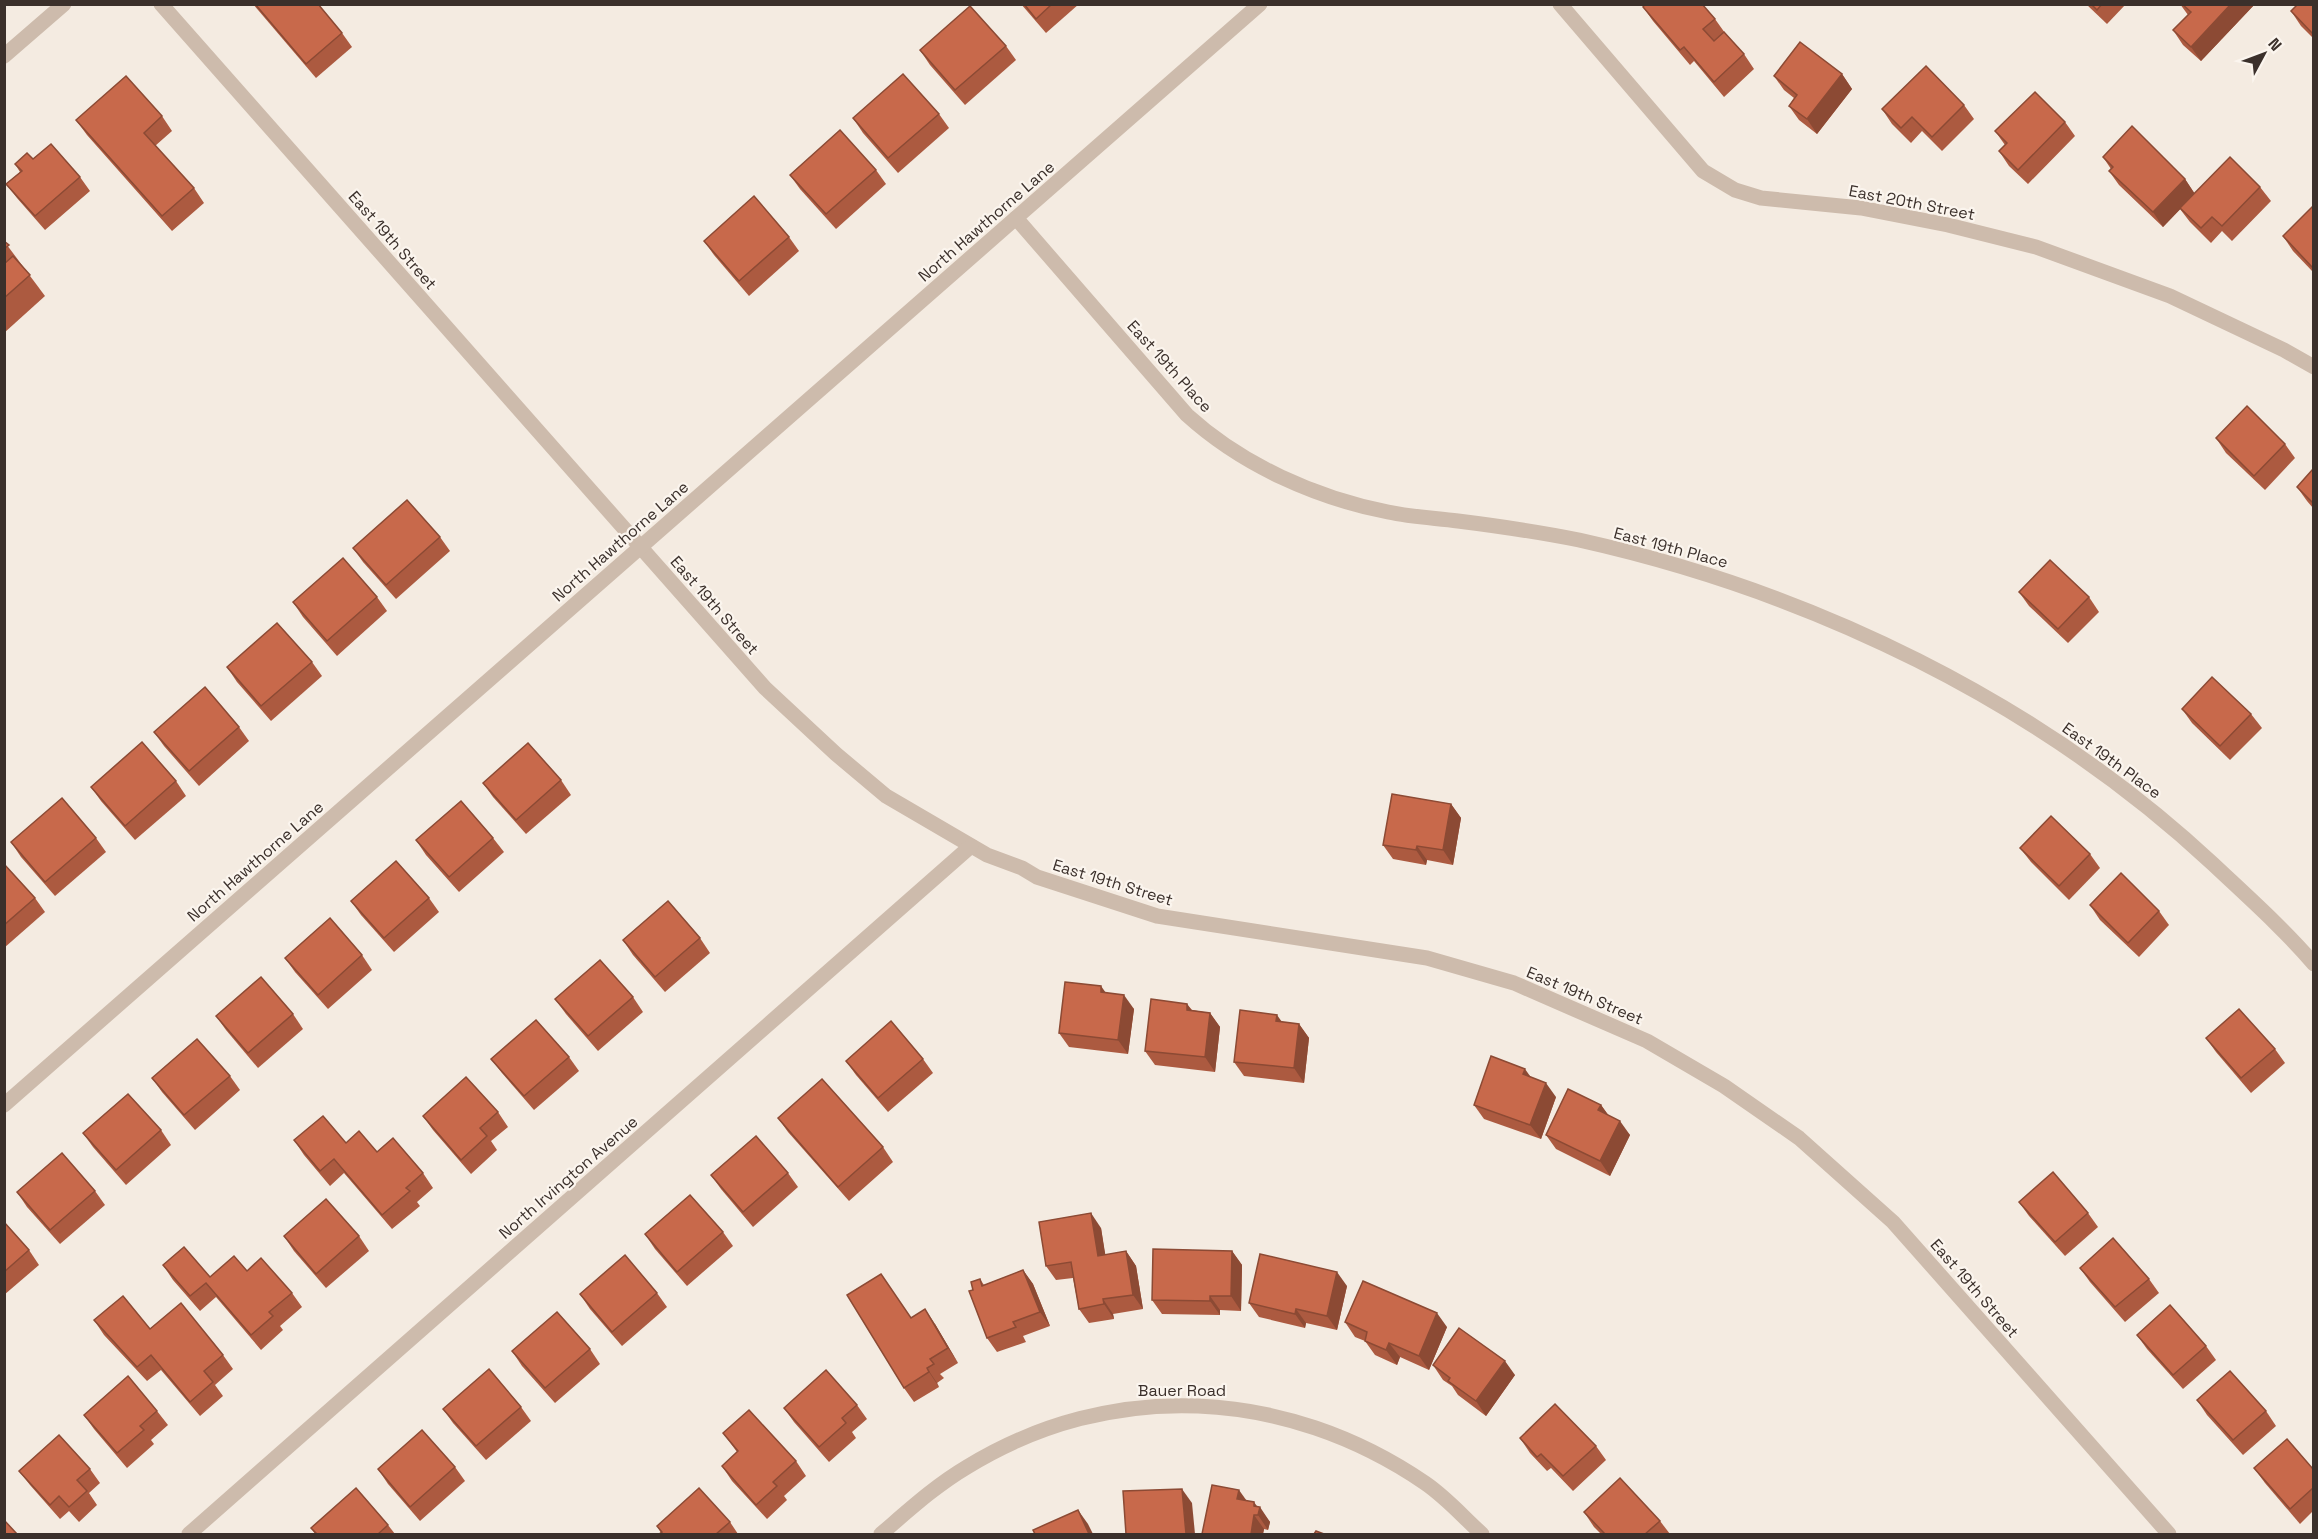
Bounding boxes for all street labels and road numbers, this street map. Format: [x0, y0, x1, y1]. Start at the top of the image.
street label: North Hawthorne Lane [914, 156, 1059, 286]
street label: East 20th Street [1847, 180, 1977, 225]
street label: East 19th Street [344, 186, 441, 294]
street label: East 19th Place [1123, 316, 1217, 417]
street label: North Hawthorne Lane [548, 476, 693, 606]
street label: East 19th Place [1612, 522, 1730, 573]
street label: East 19th Street [666, 551, 763, 659]
street label: East 19th Place [2058, 717, 2165, 803]
street label: North Hawthorne Lane [183, 796, 328, 926]
street label: East 19th Street [1050, 854, 1175, 911]
street label: East 19th Street [1523, 961, 1646, 1029]
street label: North Irvington Avenue [494, 1111, 642, 1244]
street label: East 19th Street [1926, 1234, 2023, 1342]
street label: Bauer Road [1138, 1380, 1226, 1401]

